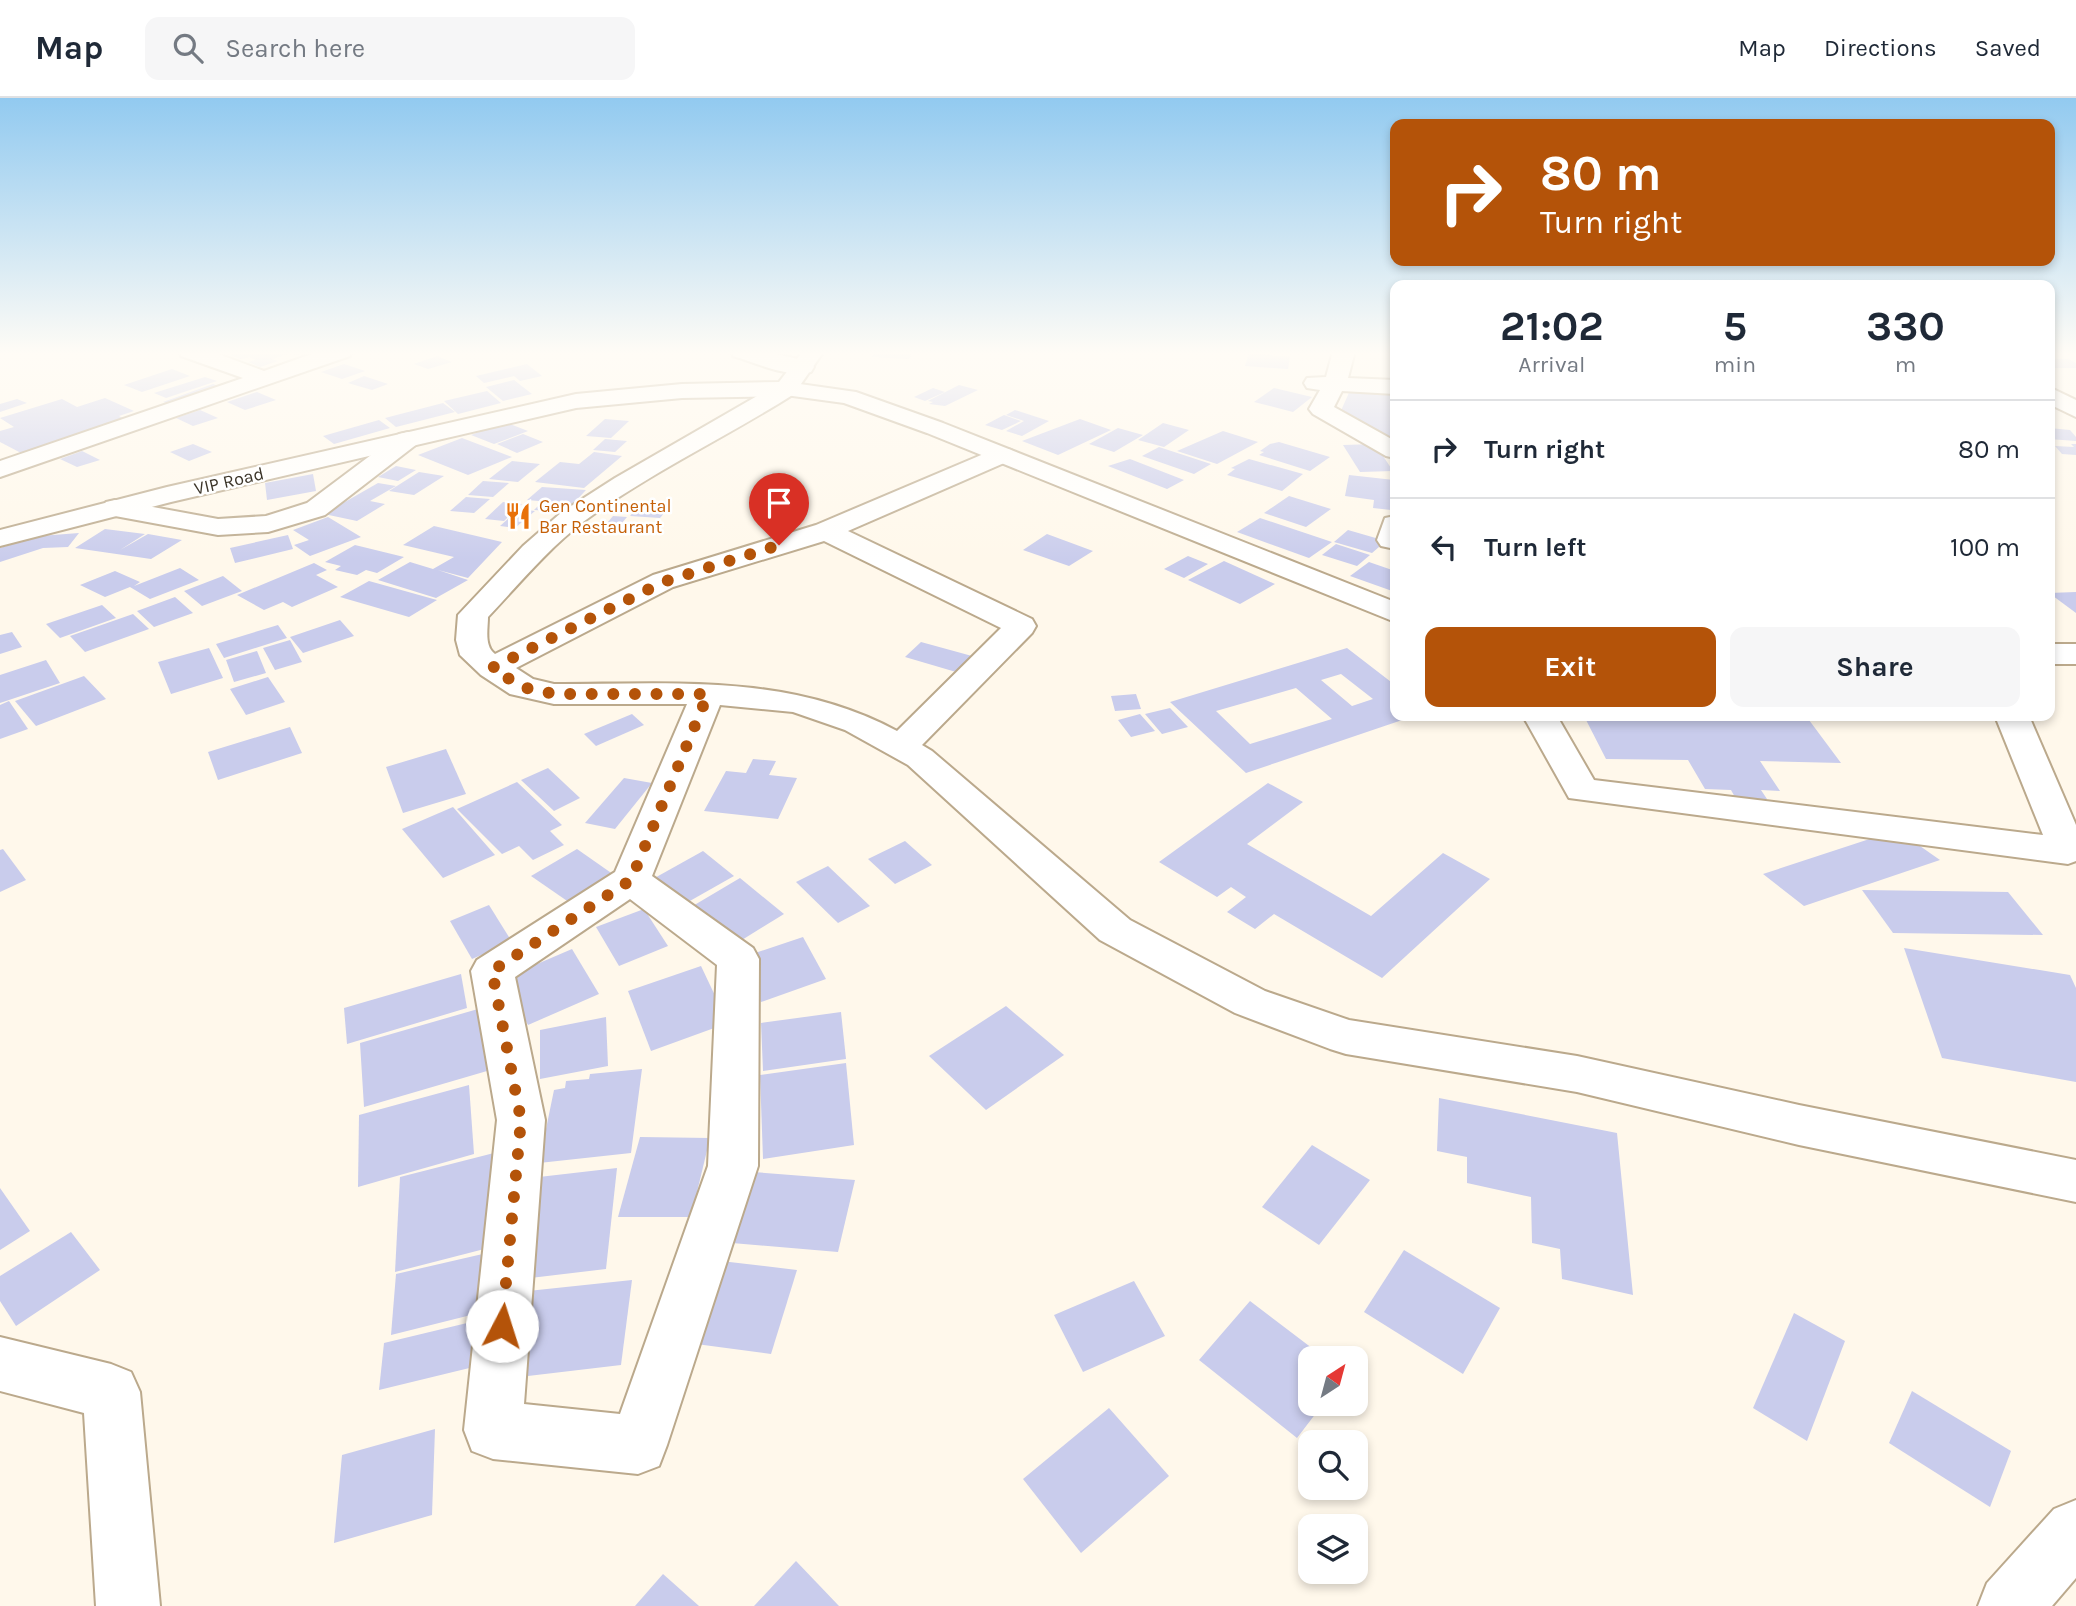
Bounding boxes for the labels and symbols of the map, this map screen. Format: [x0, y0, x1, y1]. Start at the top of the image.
street label: VIP Road [192, 462, 266, 500]
pin [749, 473, 809, 545]
place label: Gen Continental Bar Restaurant [539, 495, 672, 538]
restaurant icon: Gen Continental Bar Restaurant [503, 501, 533, 531]
position arrow [465, 1289, 539, 1363]
north arrow [1298, 1346, 1368, 1416]

